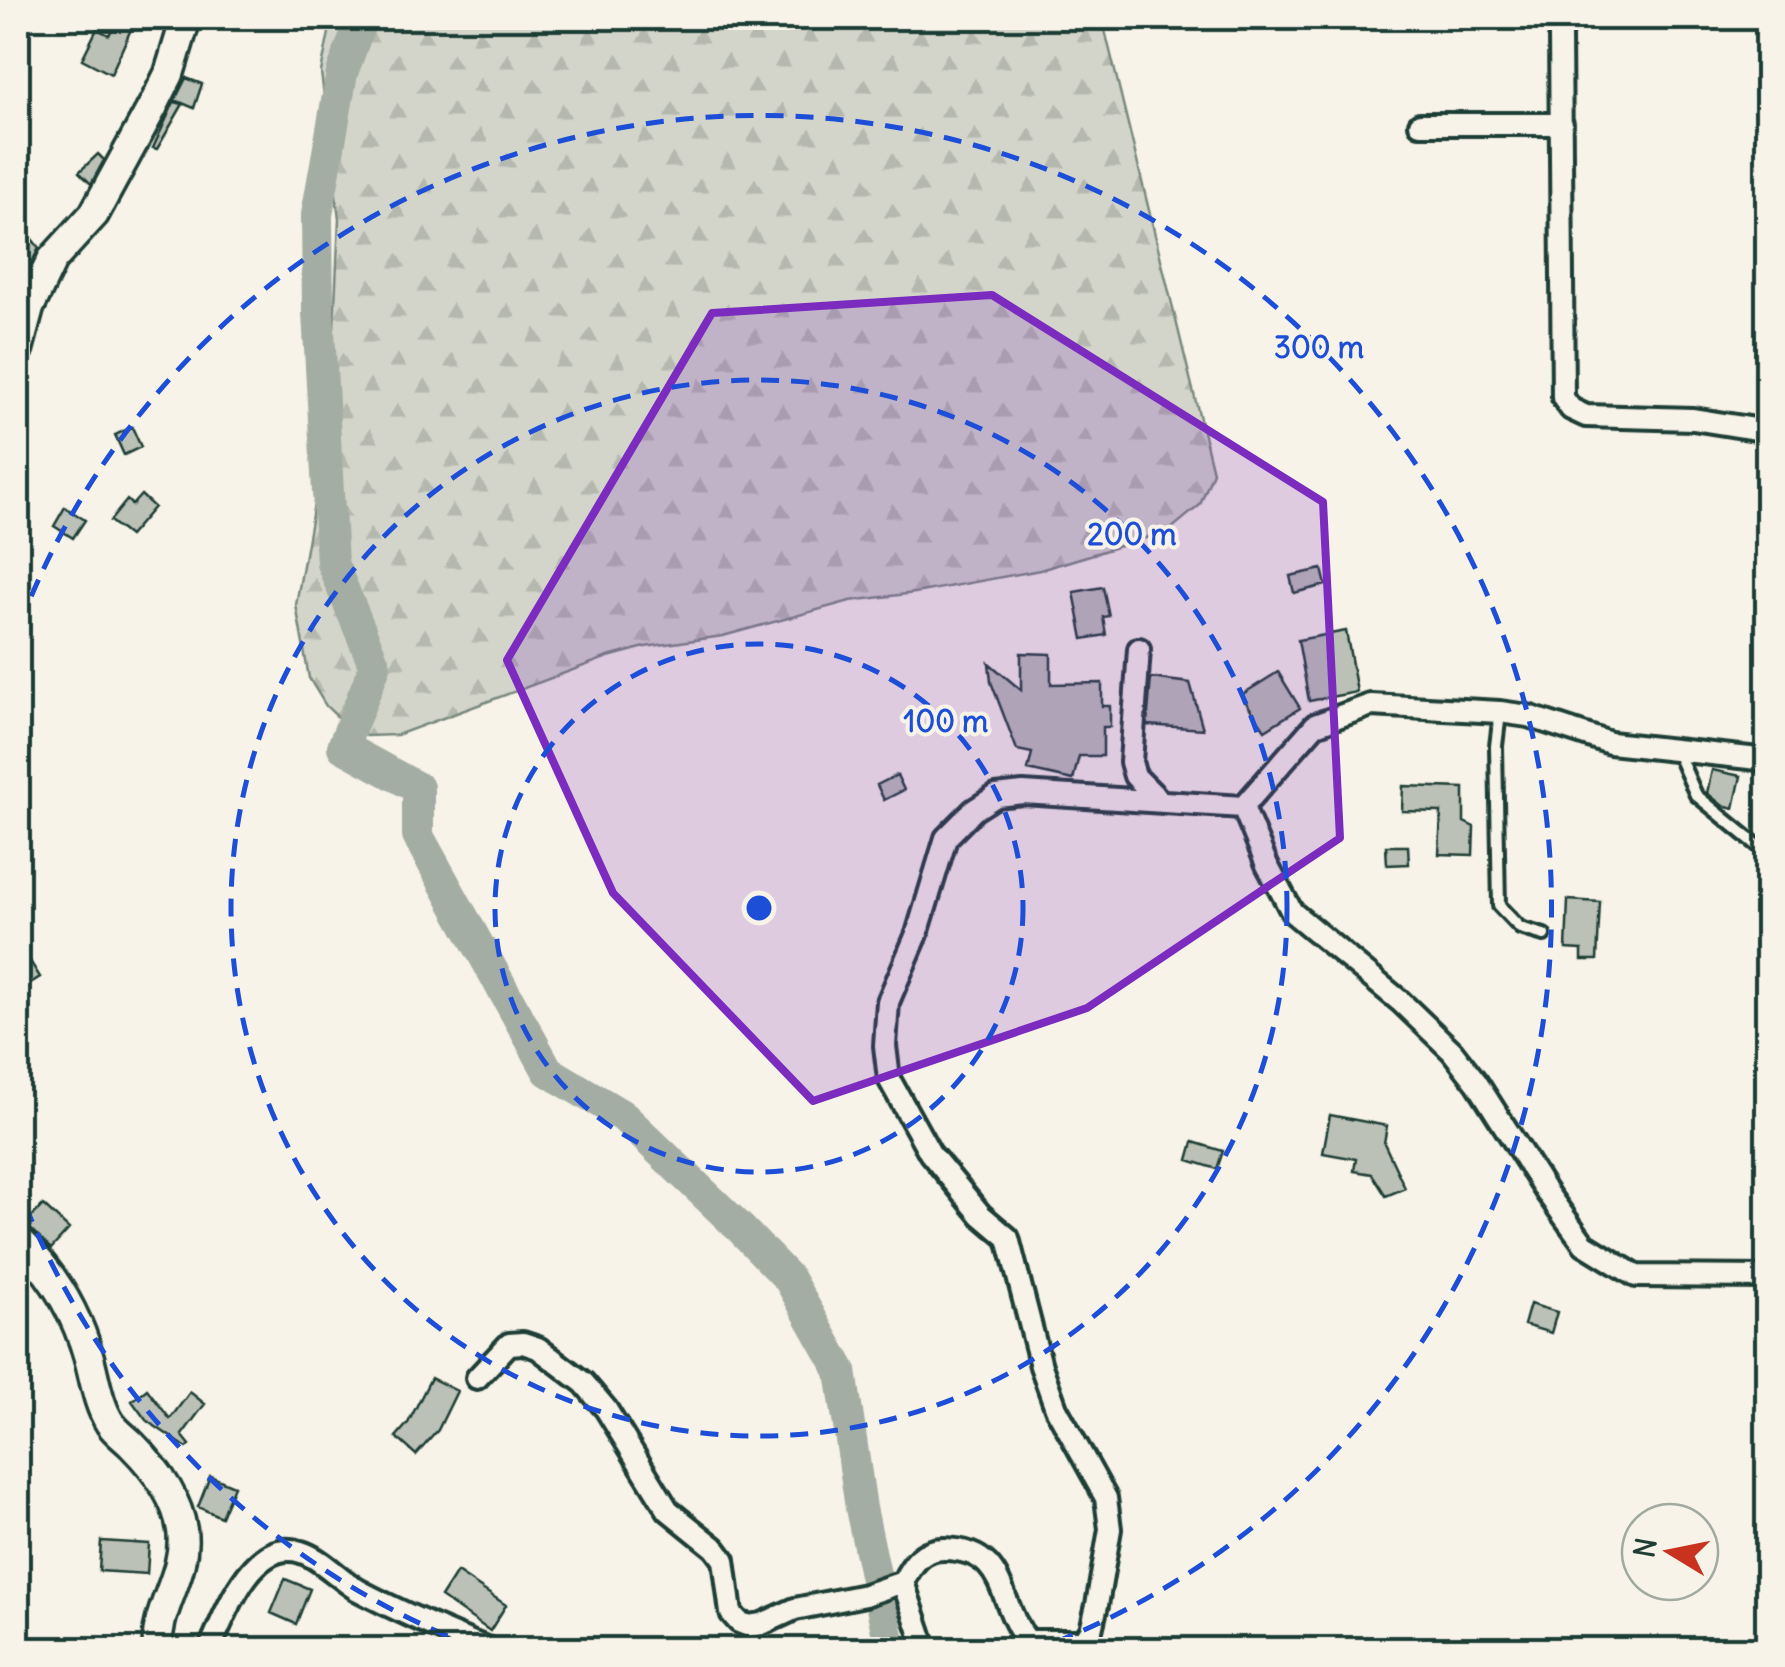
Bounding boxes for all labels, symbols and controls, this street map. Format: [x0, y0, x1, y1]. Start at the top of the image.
text: 300 m [1274, 328, 1364, 366]
text: 200 m [1087, 515, 1177, 553]
text: 100 m [904, 702, 988, 740]
centre of rings [741, 890, 777, 926]
north arrow [1620, 1502, 1720, 1602]
text: N [1626, 1535, 1665, 1560]

